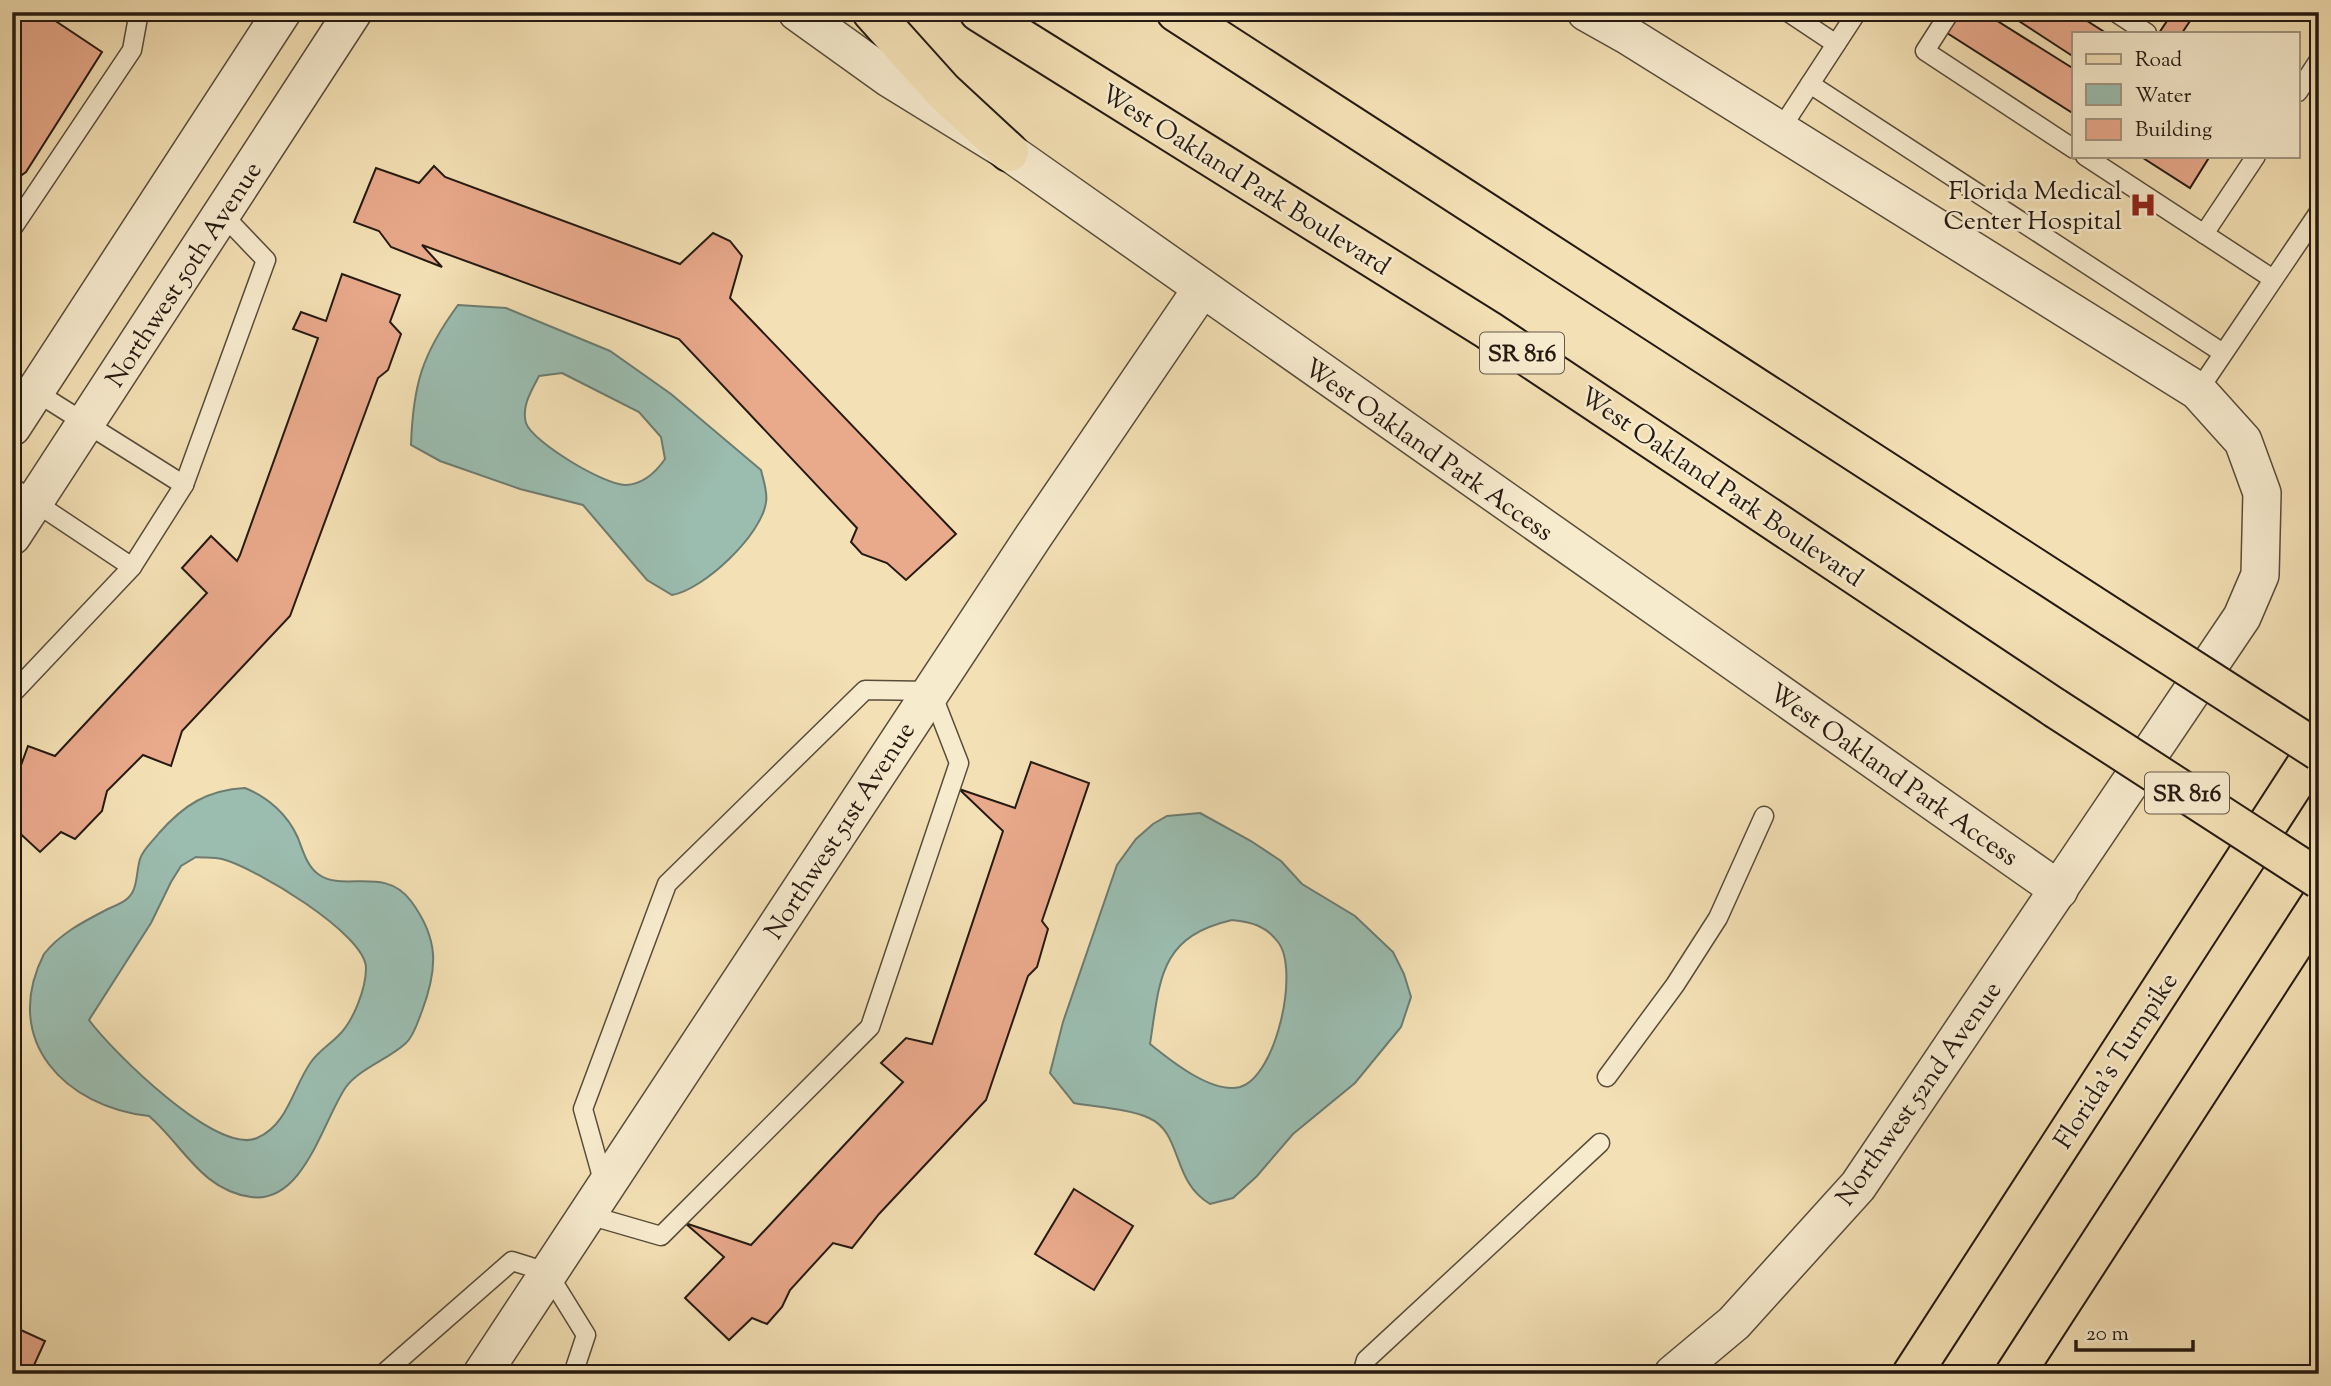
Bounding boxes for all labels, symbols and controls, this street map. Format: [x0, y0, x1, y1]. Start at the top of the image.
legend [2072, 32, 2300, 158]
text: Road [2135, 46, 2182, 76]
street label: West Oakland Park Boulevard [1093, 77, 1397, 286]
text: Water [2135, 82, 2192, 112]
text: Building [2135, 116, 2212, 146]
street label: Northwest 50th Avenue [98, 155, 272, 396]
place label: Florida Medical Center Hospital [1943, 174, 2122, 241]
hospital icon: Florida Medical Center Hospital [2128, 190, 2158, 220]
road number: SR 816 [1480, 332, 1564, 374]
street label: West Oakland Park Access [1295, 351, 1560, 551]
street label: West Oakland Park Boulevard [1571, 379, 1870, 597]
street label: West Oakland Park Access [1760, 676, 2025, 876]
street label: Northwest 51st Avenue [757, 715, 926, 948]
road number: SR 816 [2145, 772, 2229, 814]
street label: Florida's Turnpike [2046, 966, 2188, 1157]
street label: Northwest 52nd Avenue [1828, 974, 2012, 1214]
scale bar [2076, 1309, 2193, 1353]
text: 20 m [2086, 1320, 2129, 1350]

